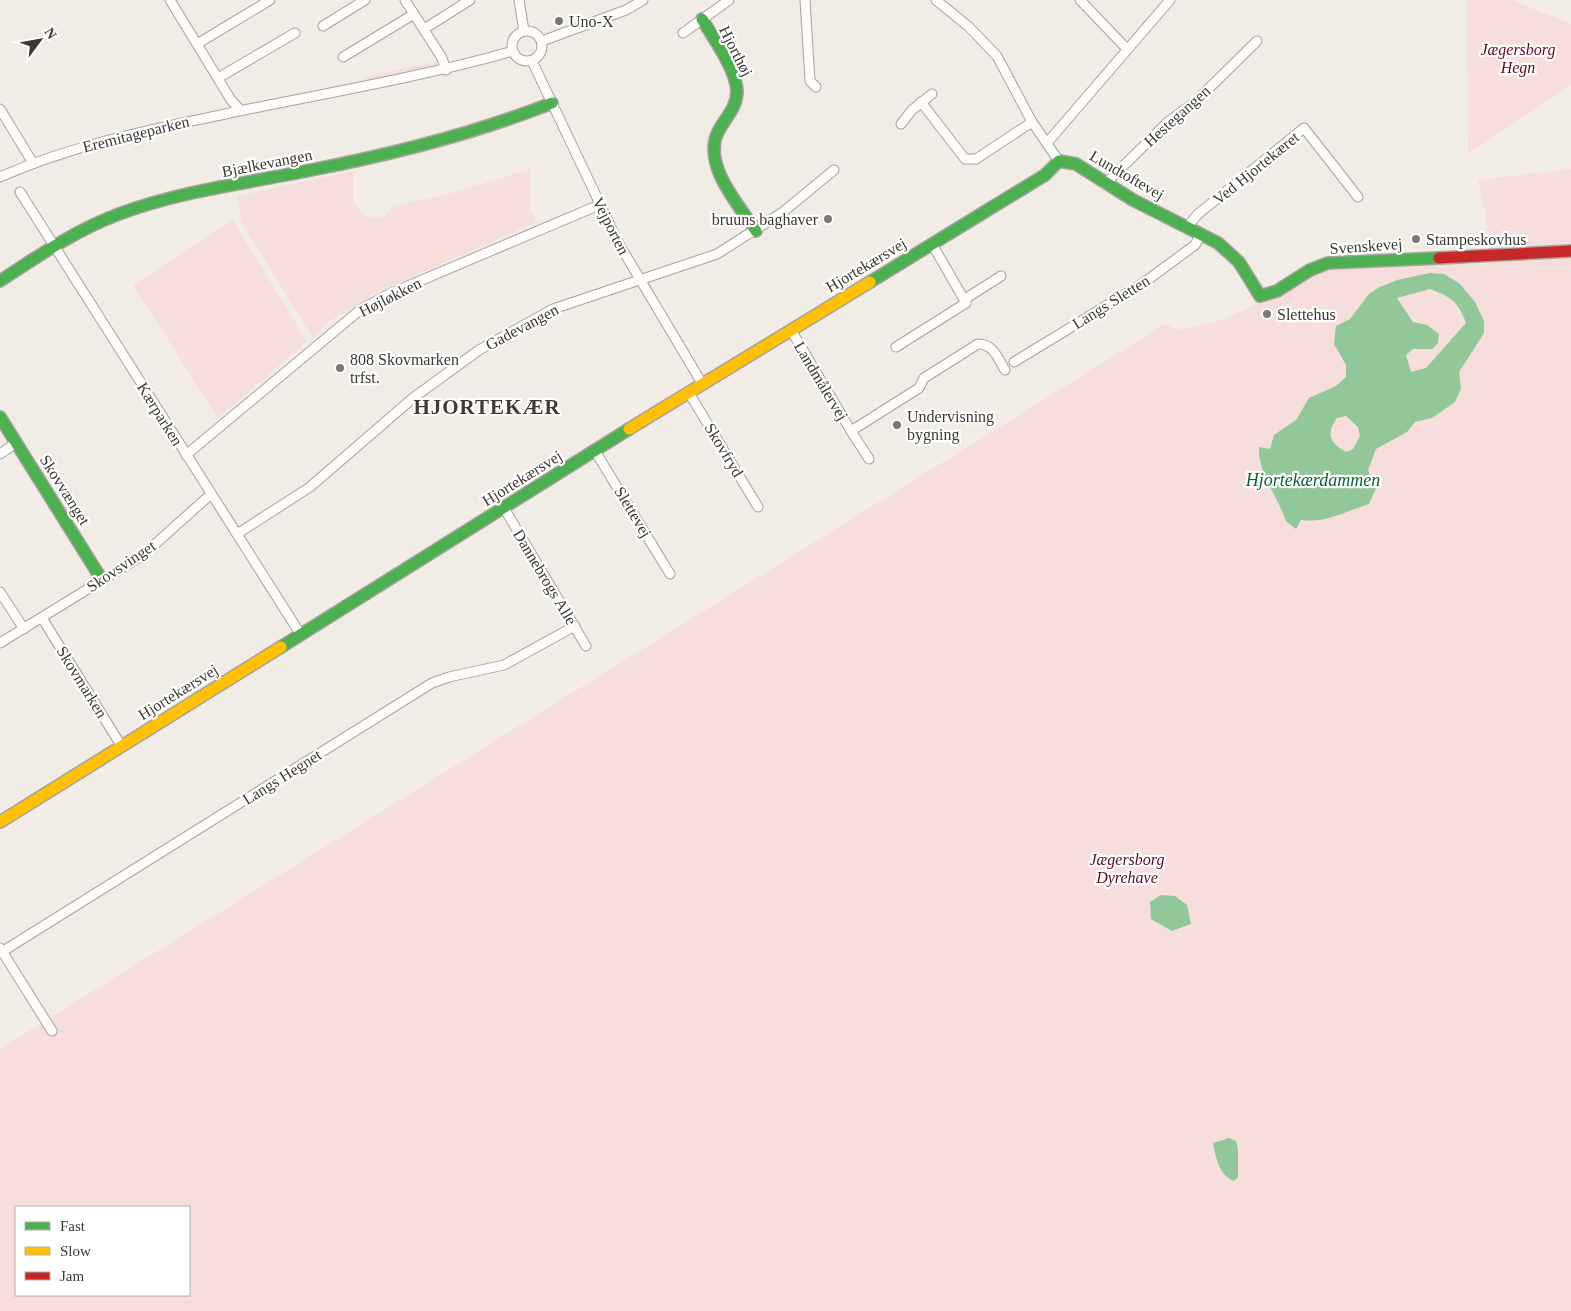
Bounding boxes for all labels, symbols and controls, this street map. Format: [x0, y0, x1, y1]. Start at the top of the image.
place label: Uno-X [569, 13, 614, 30]
north arrow [15, 15, 65, 65]
marker: Uno-X [553, 15, 565, 27]
street label: Hjorthøj [715, 23, 756, 79]
text: N [42, 25, 60, 42]
park label: Jægersborg Hegn [1481, 41, 1555, 77]
street label: Hestegangen [1141, 82, 1214, 151]
street label: Eremitageparken [81, 113, 191, 156]
street label: Ved Hjortekæret [1210, 128, 1303, 209]
street label: Bjælkevangen [220, 146, 314, 181]
street label: Lundtoftevej [1086, 147, 1167, 204]
street label: Vejporten [588, 194, 633, 258]
place label: bruuns baghaver [712, 211, 819, 229]
marker: bruuns baghaver [822, 213, 834, 225]
place label: Stampeskovhus [1426, 231, 1526, 249]
marker: Stampeskovhus [1410, 233, 1422, 245]
street label: Hjortekærsvej [823, 234, 910, 296]
street label: Svenskevej [1329, 235, 1403, 258]
street label: Langs Sletten [1069, 272, 1153, 333]
street label: Højløkken [356, 274, 424, 321]
street label: Gadevangen [483, 301, 562, 354]
place label: Slettehus [1277, 306, 1336, 323]
marker: Slettehus [1261, 308, 1273, 320]
street label: Landmålervej [790, 339, 851, 424]
place label: 808 Skovmarken trfst. [350, 351, 459, 386]
marker: 808 Skovmarken trfst. [334, 362, 346, 374]
street label: Kærparken [133, 379, 186, 449]
district label: HJORTEKÆR [413, 395, 561, 419]
place label: Undervisning bygning [907, 408, 994, 444]
marker: Undervisning bygning [891, 419, 903, 431]
street label: Skovfryd [701, 420, 747, 480]
street label: Hjortekærsvej [479, 447, 565, 510]
street label: Skovvænget [36, 452, 93, 529]
water label: Hjortekærdammen [1245, 470, 1380, 490]
street label: Slettevej [610, 484, 655, 541]
street label: Dannebrogs Alle [509, 526, 580, 628]
street label: Skovsvinget [83, 537, 160, 596]
street label: Skovmarken [53, 643, 111, 721]
street label: Hjortekærsvej [135, 661, 221, 724]
street label: Langs Hegnet [240, 746, 325, 809]
park label: Jægersborg Dyrehave [1090, 851, 1164, 887]
legend [15, 1206, 190, 1296]
text: Fast [60, 1218, 86, 1234]
text: Slow [60, 1243, 91, 1259]
text: Jam [60, 1268, 84, 1284]

